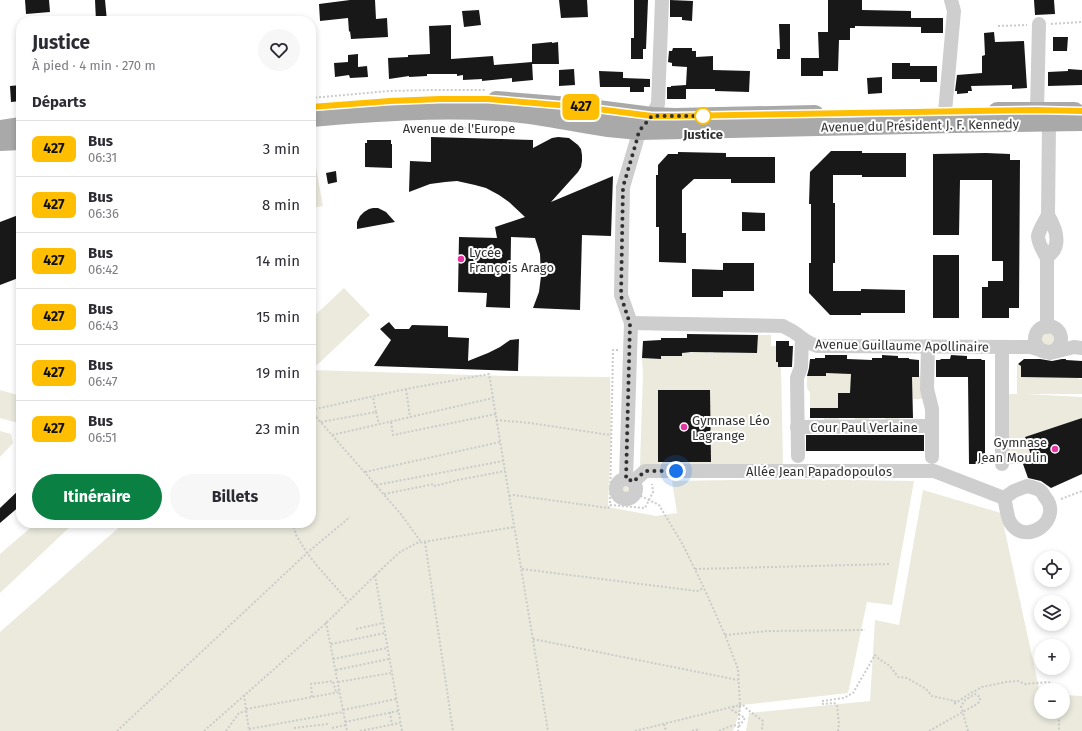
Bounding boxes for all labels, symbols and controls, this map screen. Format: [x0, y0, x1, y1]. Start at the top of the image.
button: heart [258, 29, 300, 71]
text: Justice [32, 31, 90, 54]
text: À pied · 4 min · 270 m [32, 58, 156, 73]
text: Départs [32, 93, 86, 111]
line badge: 427 [558, 94, 604, 120]
text: 427 [570, 98, 592, 115]
marker: Justice [694, 107, 712, 125]
street label: Avenue du Président J. F. Kennedy [821, 116, 1020, 135]
street label: Avenue de l'Europe [403, 121, 515, 136]
place label: Justice [682, 127, 723, 142]
text: Bus [88, 132, 113, 150]
text: 427 [43, 140, 65, 157]
text: 3 min [263, 140, 300, 158]
text: 06:31 [88, 150, 117, 165]
text: Bus [88, 188, 113, 206]
text: 427 [43, 196, 65, 213]
text: 8 min [262, 196, 300, 214]
text: 06:36 [88, 206, 119, 221]
text: Bus [88, 244, 113, 262]
place label: Lycée François Arago [469, 245, 554, 275]
text: 427 [43, 252, 65, 269]
text: 14 min [256, 252, 300, 270]
marker: Lycée François Arago [456, 254, 466, 264]
text: 06:42 [88, 262, 118, 277]
text: Bus [88, 300, 113, 318]
text: 427 [43, 308, 65, 325]
text: 15 min [256, 308, 300, 326]
text: 06:43 [88, 318, 118, 333]
street label: Avenue Guillaume Apollinaire [815, 336, 989, 355]
text: Bus [88, 356, 113, 374]
text: 427 [43, 364, 65, 381]
text: 19 min [256, 364, 300, 382]
text: 06:47 [88, 374, 118, 389]
text: Bus [88, 412, 113, 430]
place label: Gymnase Léo Lagrange [692, 413, 770, 443]
text: 427 [43, 420, 65, 437]
text: 23 min [255, 420, 300, 438]
street label: Cour Paul Verlaine [810, 420, 918, 435]
marker: Gymnase Léo Lagrange [679, 422, 689, 432]
text: 06:51 [88, 430, 117, 445]
place label: Gymnase Jean Moulin [978, 435, 1047, 465]
marker: Gymnase Jean Moulin [1050, 444, 1060, 454]
your location [666, 461, 686, 481]
street label: Allée Jean Papadopoulos [746, 464, 892, 479]
button: Itinéraire [32, 474, 162, 520]
button: Billets [170, 474, 300, 520]
map controls [1034, 551, 1070, 719]
button: locate [1034, 551, 1070, 587]
button: layers [1034, 595, 1070, 631]
button: + [1034, 639, 1070, 675]
button: − [1034, 683, 1070, 719]

